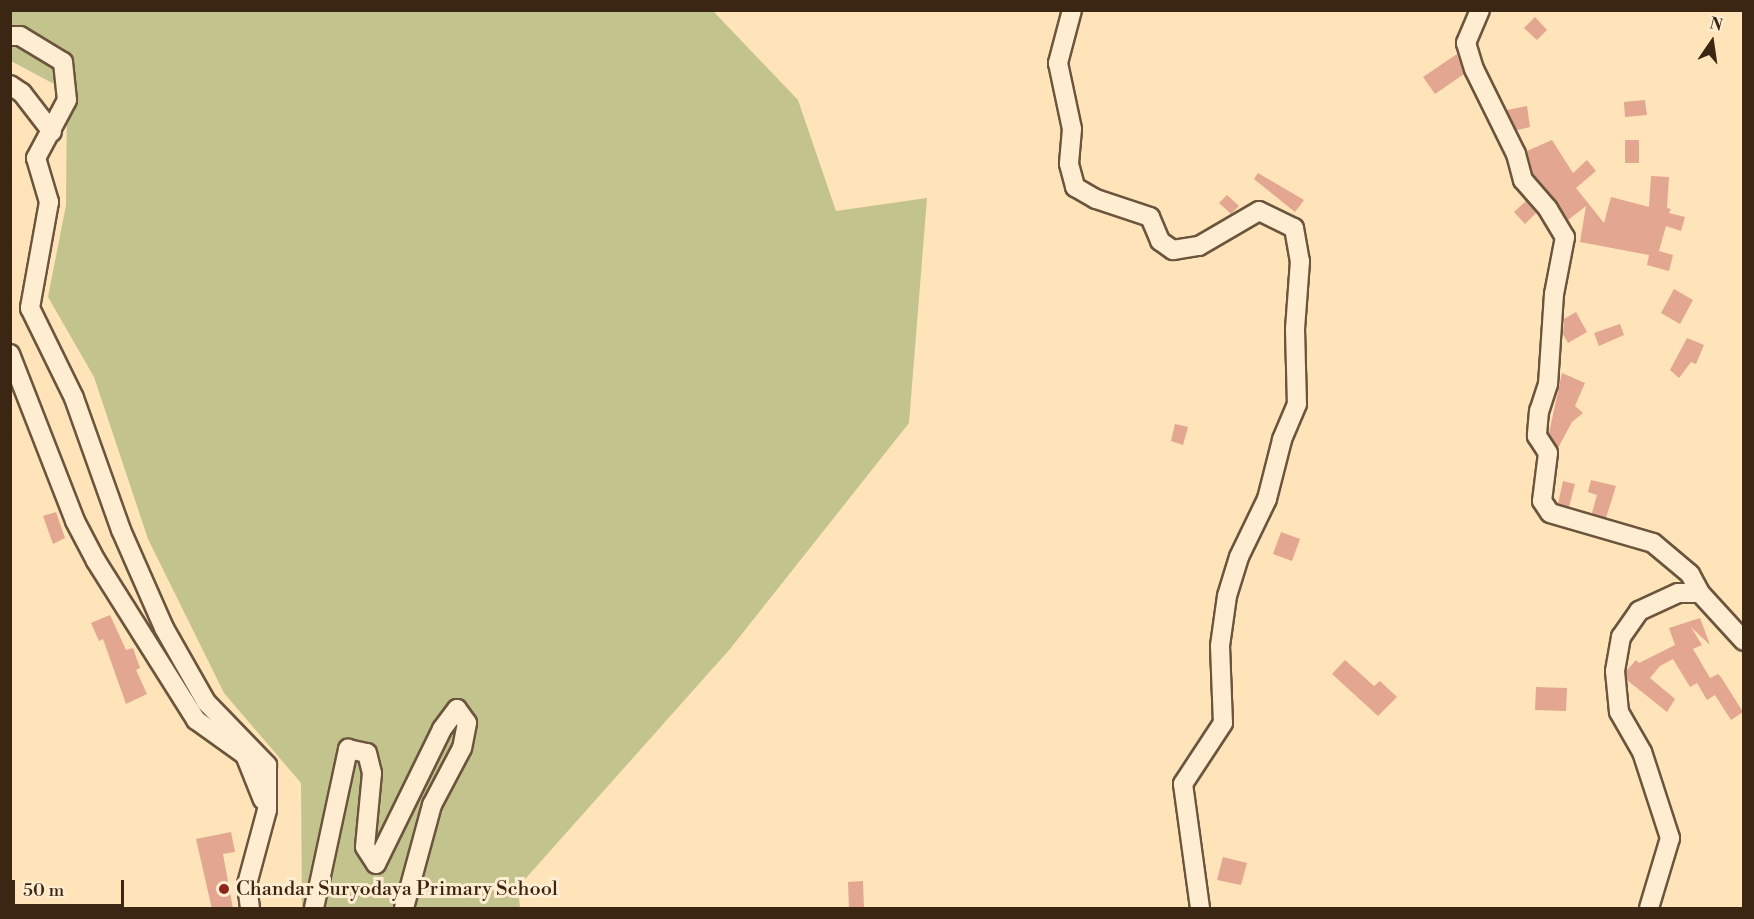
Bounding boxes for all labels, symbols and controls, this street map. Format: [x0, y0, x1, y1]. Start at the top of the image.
north arrow [1682, 12, 1742, 72]
text: N [1708, 13, 1724, 36]
scale bar [15, 868, 128, 906]
place label: Chandar Suryodaya Primary School [236, 877, 558, 901]
text: 50 m [23, 879, 64, 902]
marker: Chandar Suryodaya Primary School [217, 882, 231, 896]

